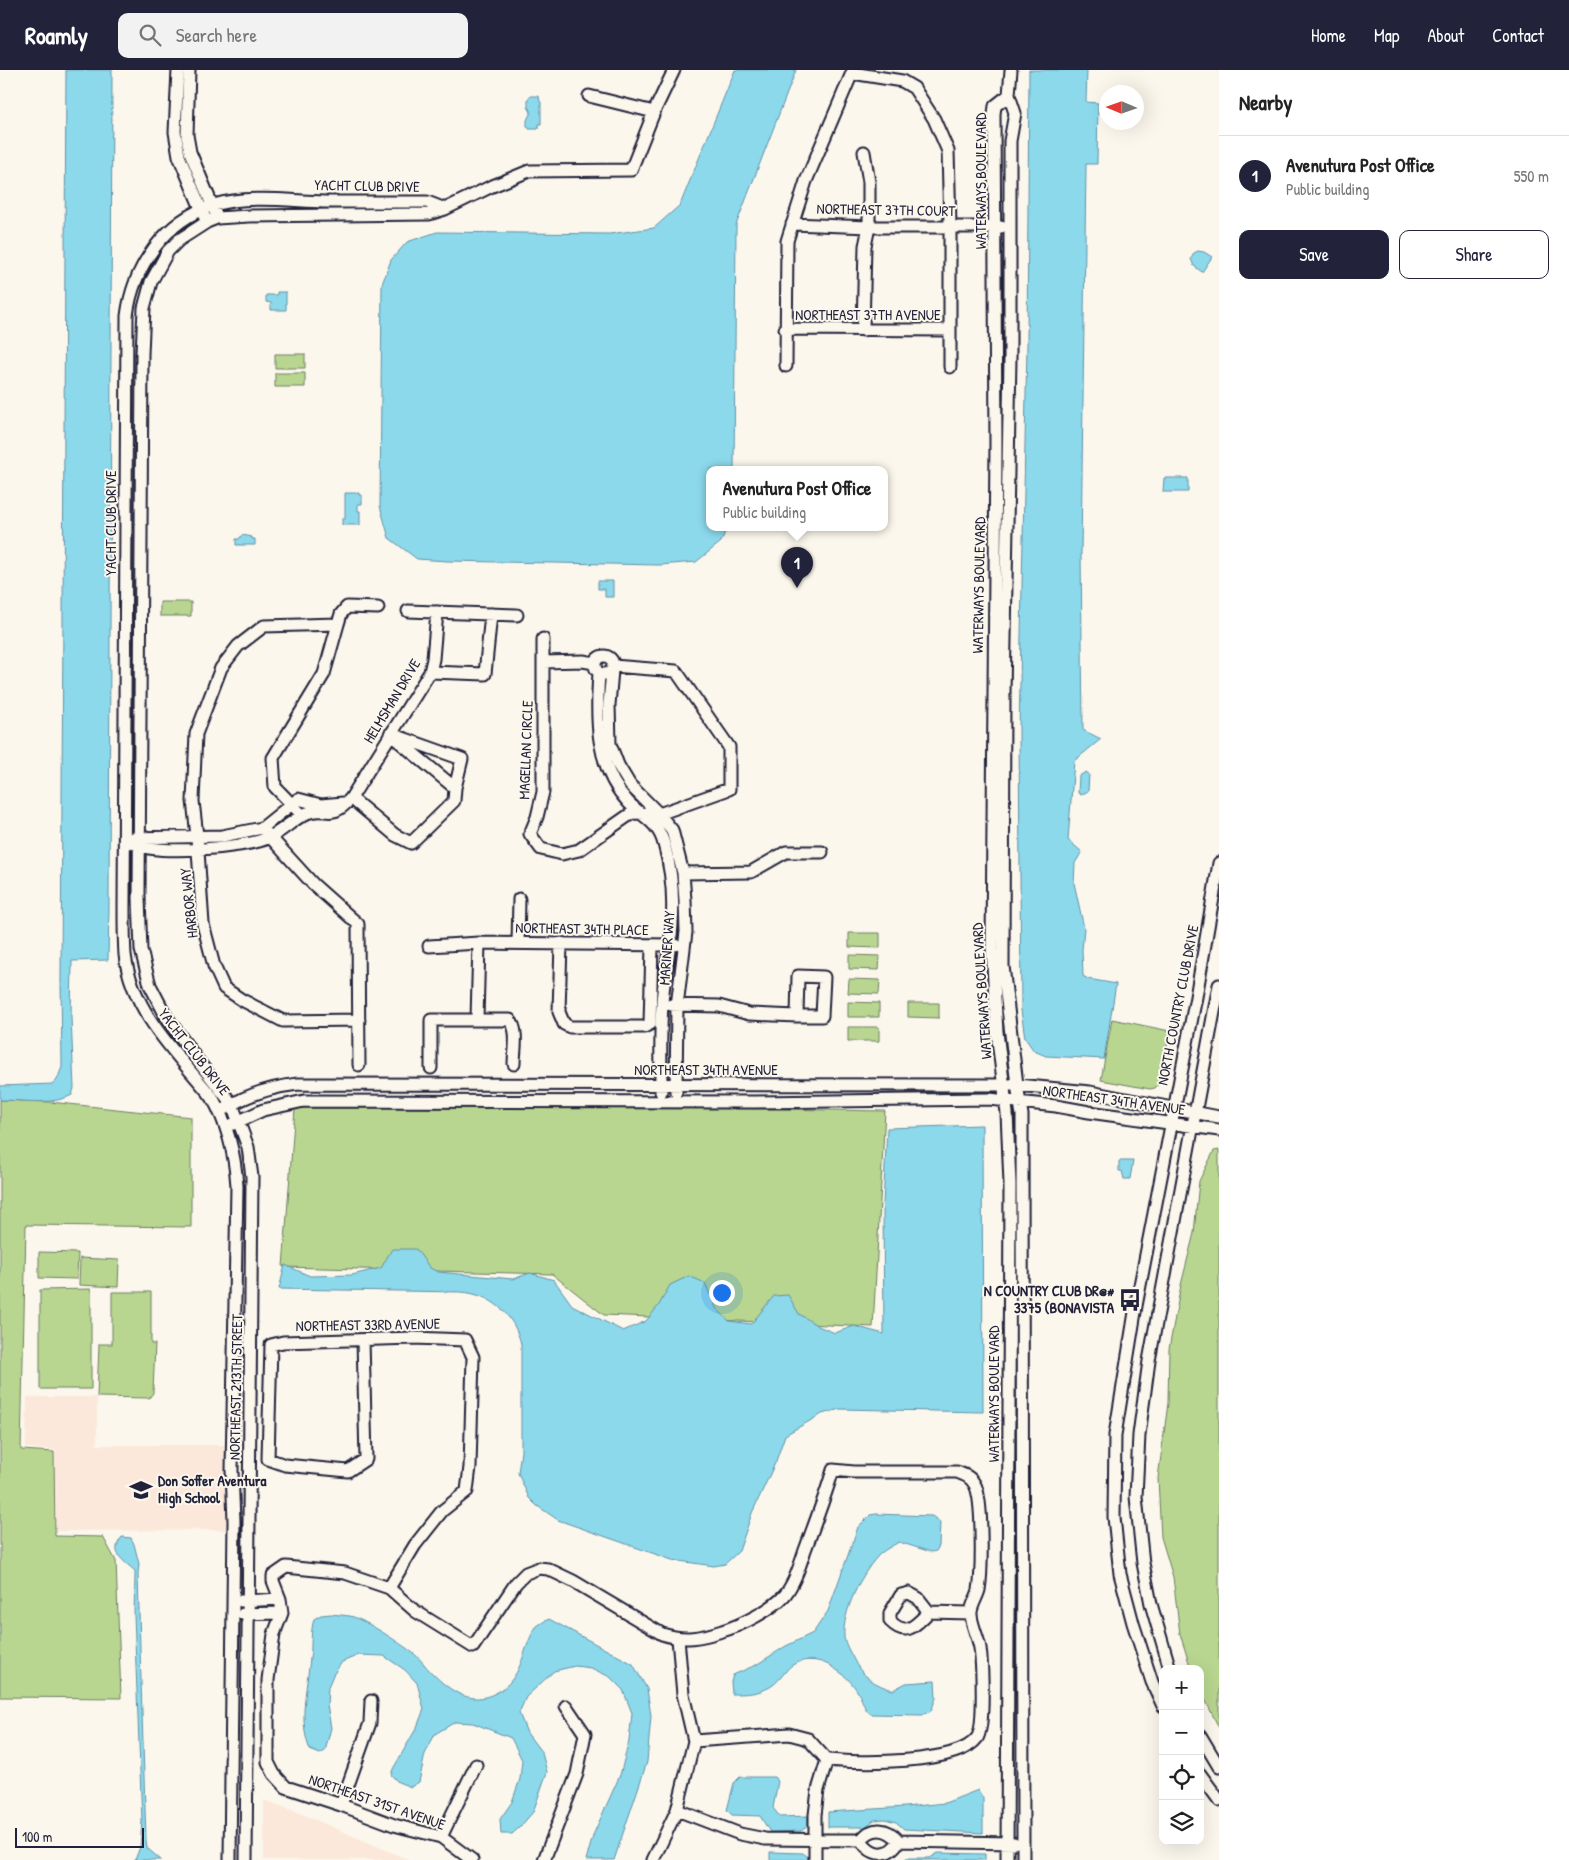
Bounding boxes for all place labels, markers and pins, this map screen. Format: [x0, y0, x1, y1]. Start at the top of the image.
pin: 1 [781, 547, 813, 588]
place label: N COUNTRY CLUB DR@# 3375 (BONAVISTA [984, 1280, 1115, 1318]
bus stop icon: N COUNTRY CLUB DR@# 3375 (BONAVISTA [1117, 1287, 1143, 1313]
place label: Don Soffer Aventura High School [158, 1470, 266, 1509]
school or university icon: Don Soffer Aventura High School [128, 1477, 154, 1503]

